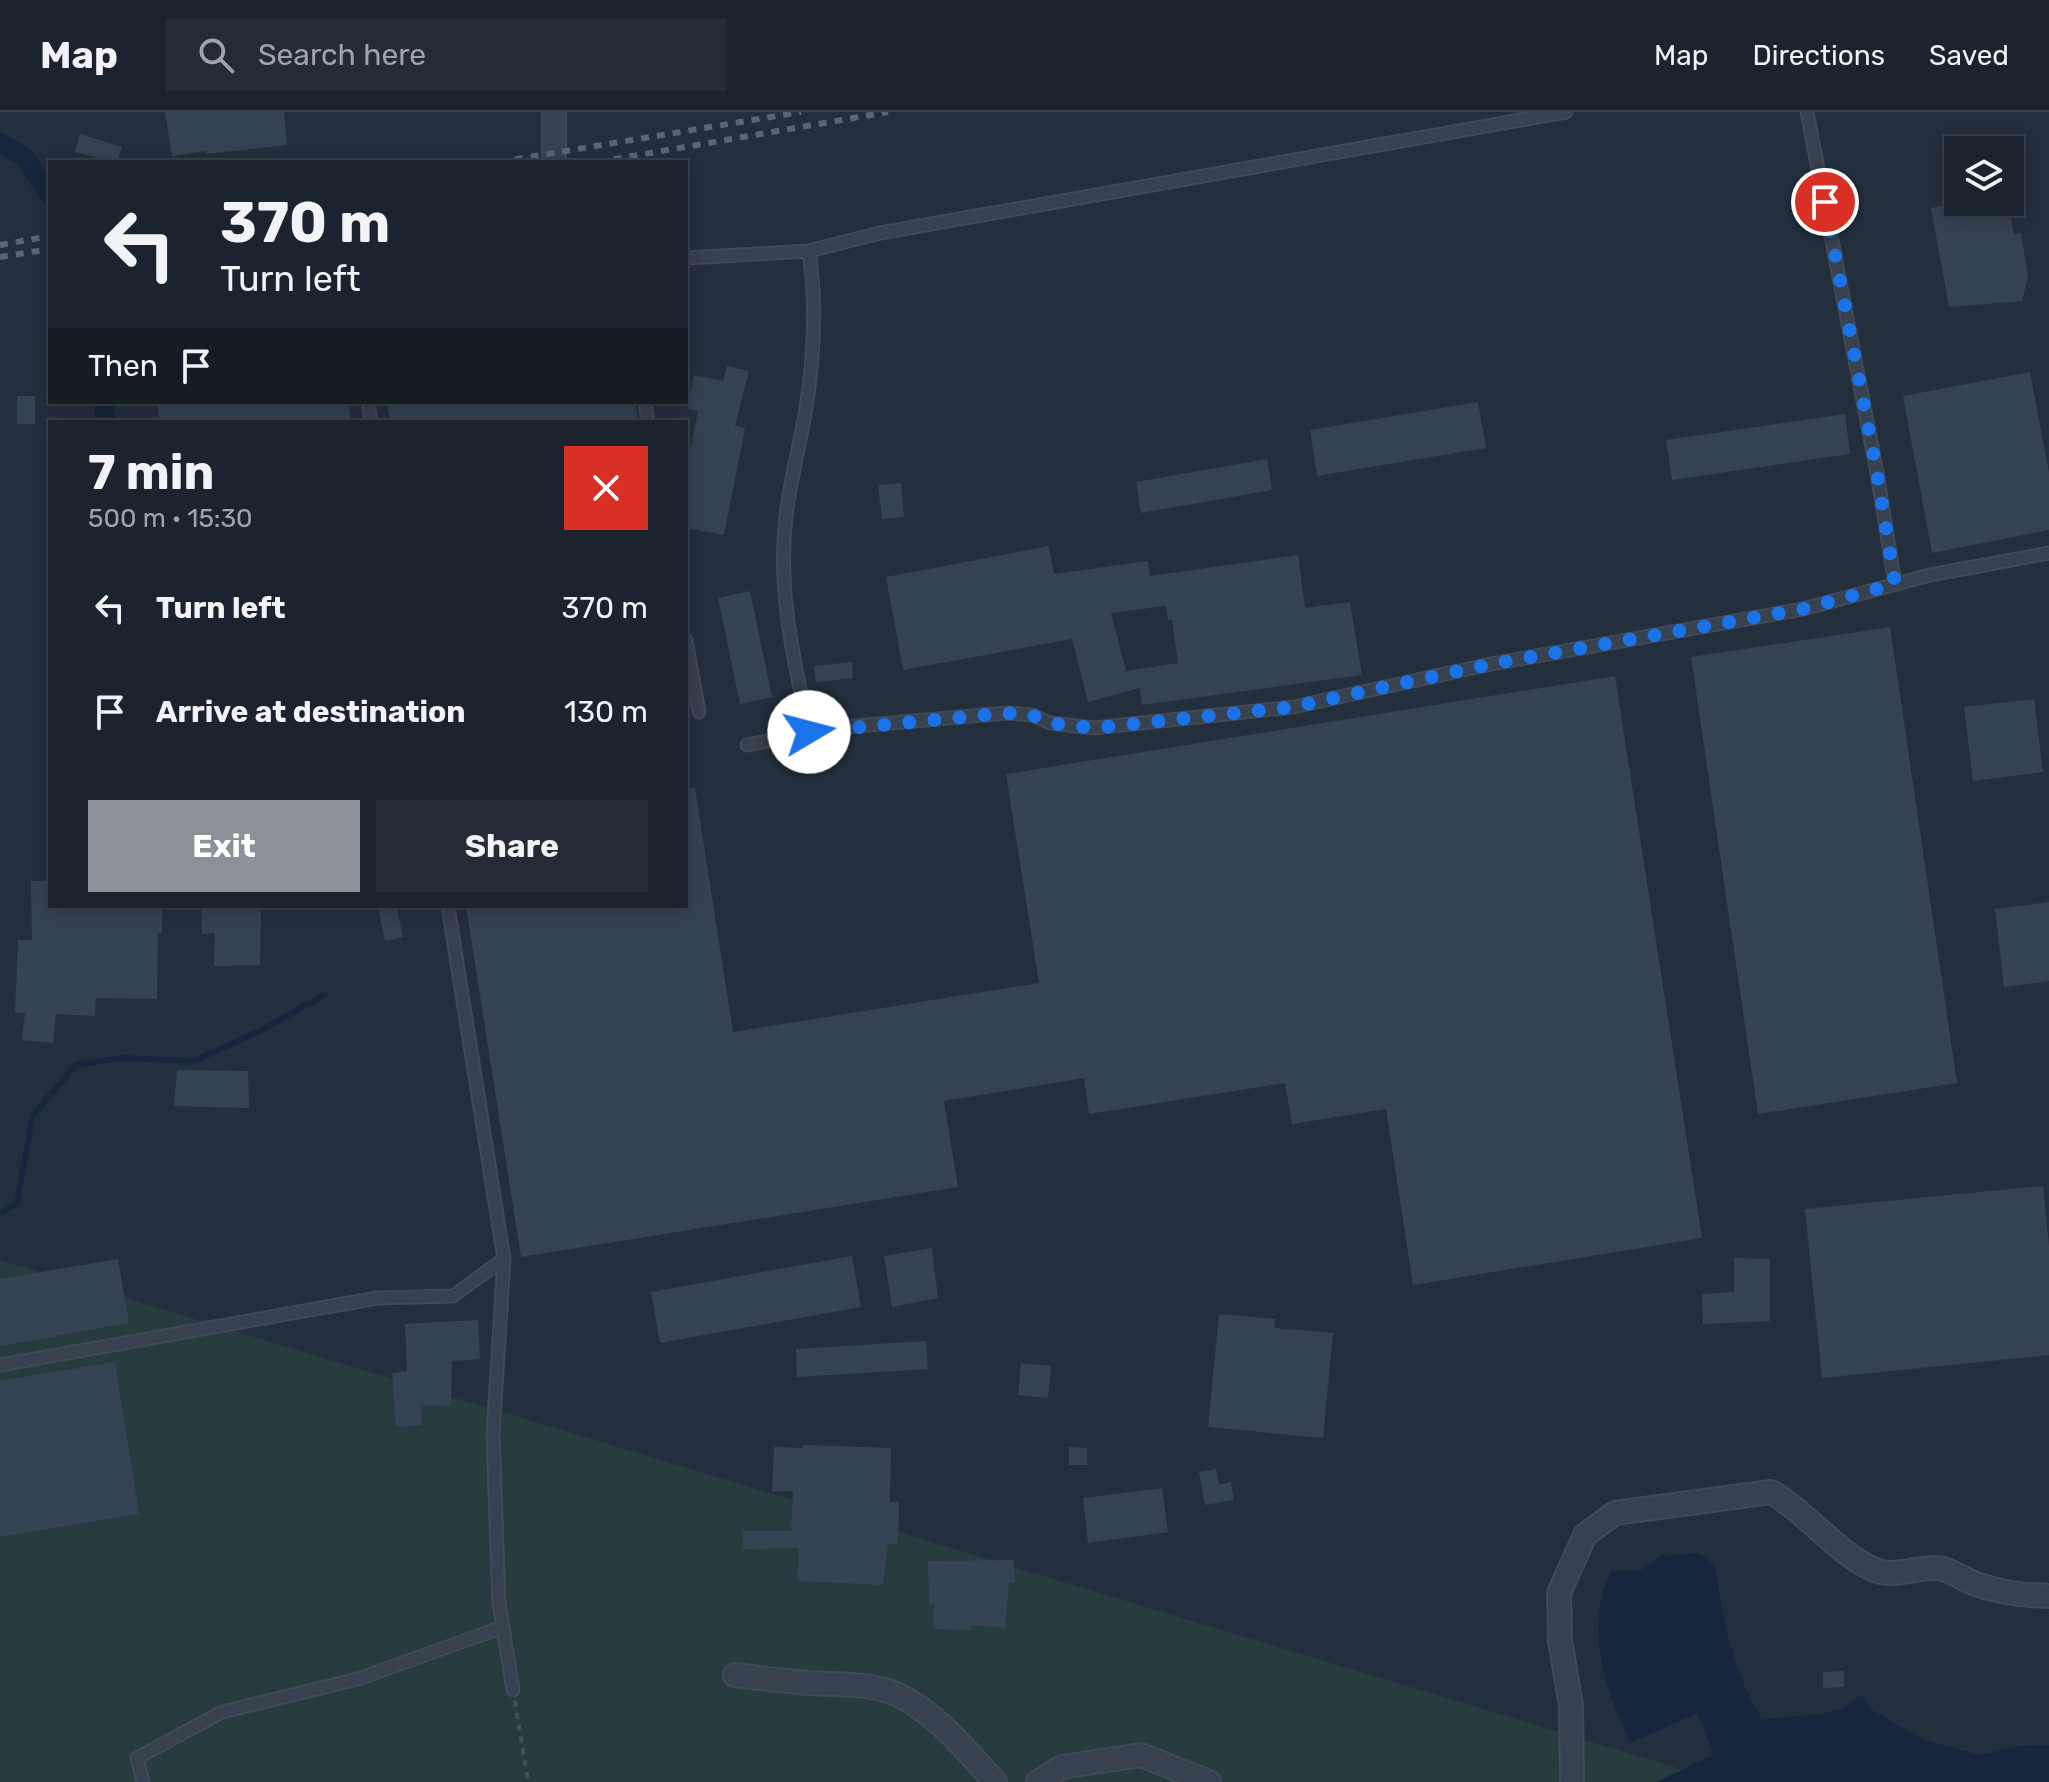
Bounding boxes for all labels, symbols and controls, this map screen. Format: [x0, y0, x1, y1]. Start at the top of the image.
search box [166, 19, 726, 91]
text: Map [40, 32, 118, 78]
icon: search [194, 33, 238, 77]
text: Search here [258, 37, 426, 73]
text: Map [1654, 39, 1708, 72]
text: Directions [1752, 39, 1885, 72]
text: Saved [1929, 39, 2009, 72]
map controls [1944, 136, 2024, 216]
button: layers [1944, 136, 2024, 216]
pin [1791, 168, 1859, 236]
icon: arrive [1803, 180, 1847, 224]
text: 370 m [220, 190, 390, 256]
icon: left [88, 192, 192, 296]
text: Turn left [220, 257, 361, 300]
icon: arrive [174, 344, 218, 388]
text: Then [88, 348, 158, 384]
text: 7 min [88, 444, 214, 501]
button: close [564, 446, 648, 530]
text: 500 m · 15:30 [88, 503, 253, 534]
icon: left [88, 586, 132, 630]
text: Turn left [156, 590, 286, 626]
text: 370 m [562, 590, 648, 626]
icon: arrive [88, 690, 132, 734]
position arrow [767, 690, 851, 774]
text: Arrive at destination [156, 694, 466, 730]
text: 130 m [564, 694, 648, 730]
button: Exit [88, 800, 360, 892]
button: Share [376, 800, 648, 892]

